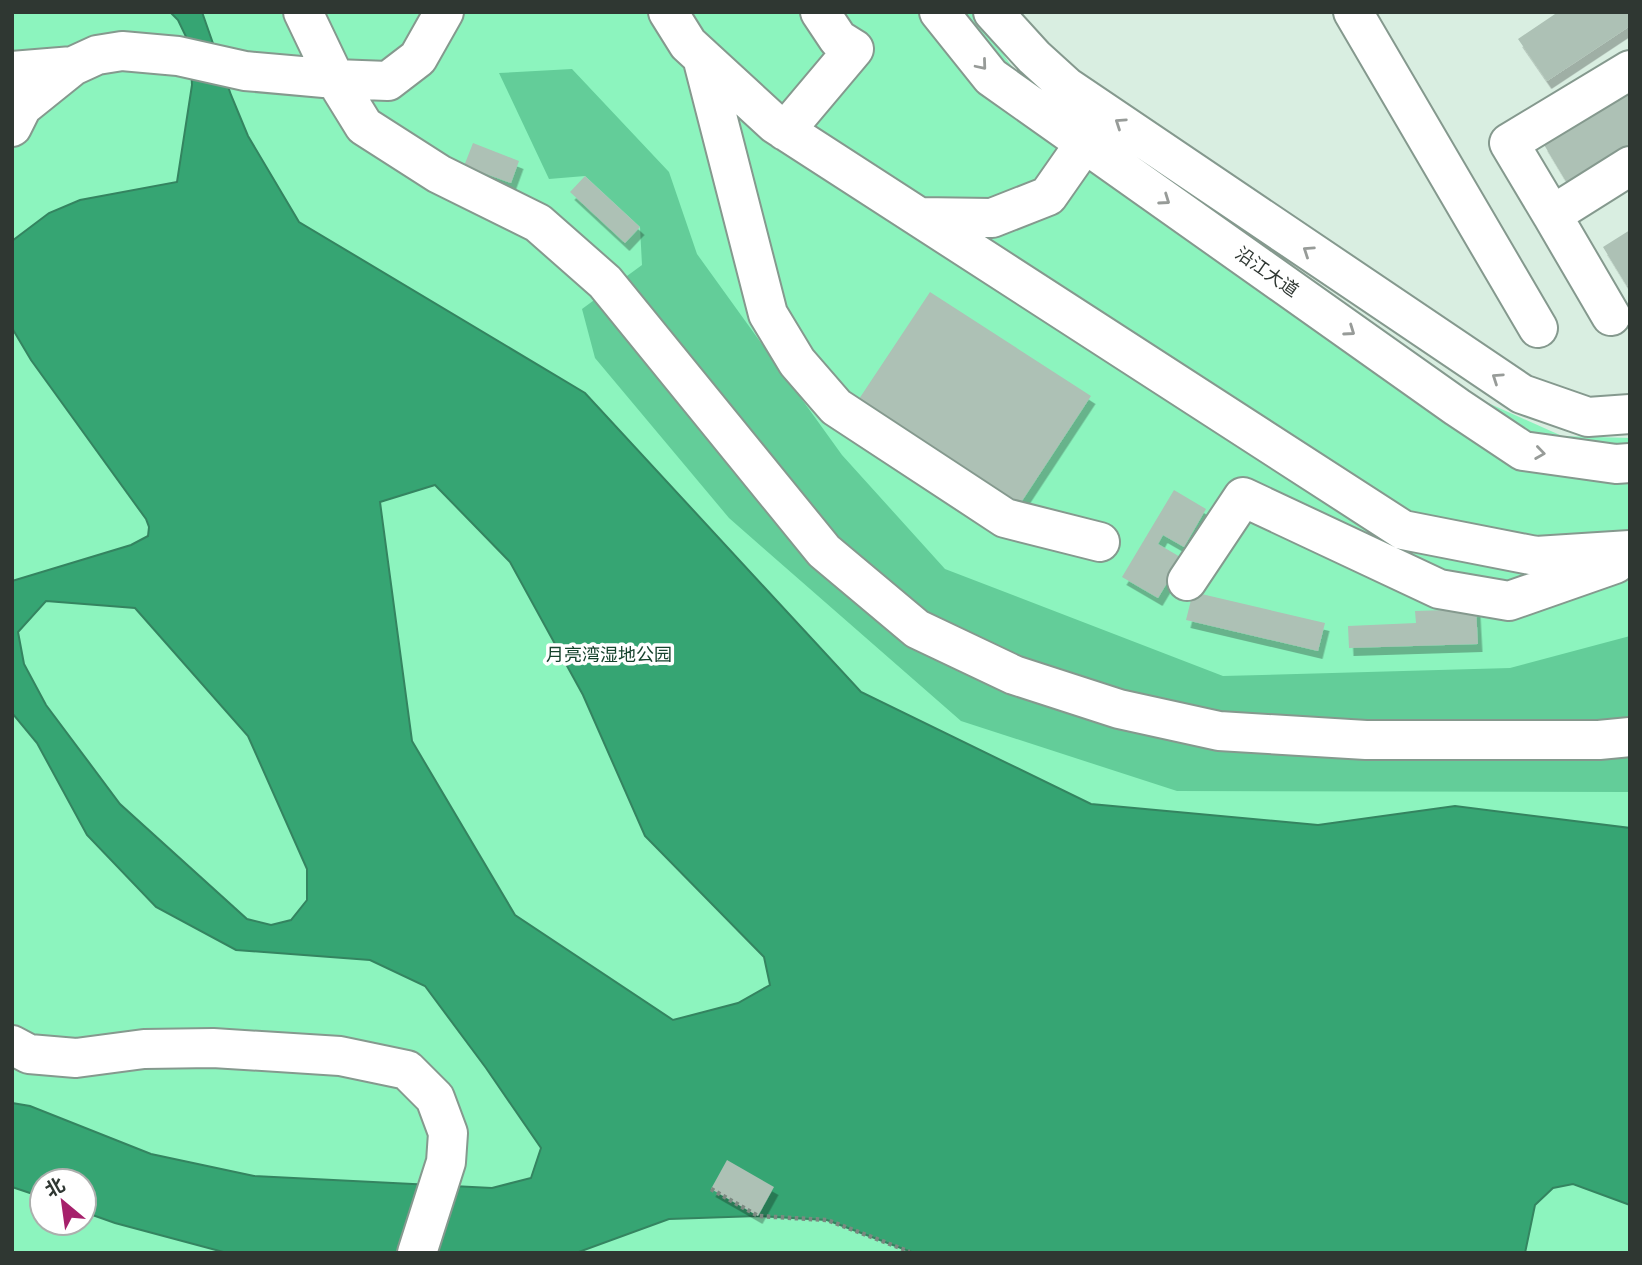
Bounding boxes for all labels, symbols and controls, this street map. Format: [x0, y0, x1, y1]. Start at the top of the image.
one-way arrow [974, 57, 986, 70]
one-way arrow [1115, 119, 1128, 131]
one-way arrow [1157, 192, 1170, 204]
street label: 沿江大道 [1232, 242, 1303, 301]
one-way arrow [1303, 246, 1316, 259]
one-way arrow [1342, 323, 1355, 335]
one-way arrow [1492, 373, 1505, 386]
one-way arrow [1535, 445, 1546, 460]
park label: 月亮湾湿地公园 [546, 644, 672, 665]
north arrow [28, 1167, 98, 1237]
text: 北 [41, 1173, 68, 1201]

